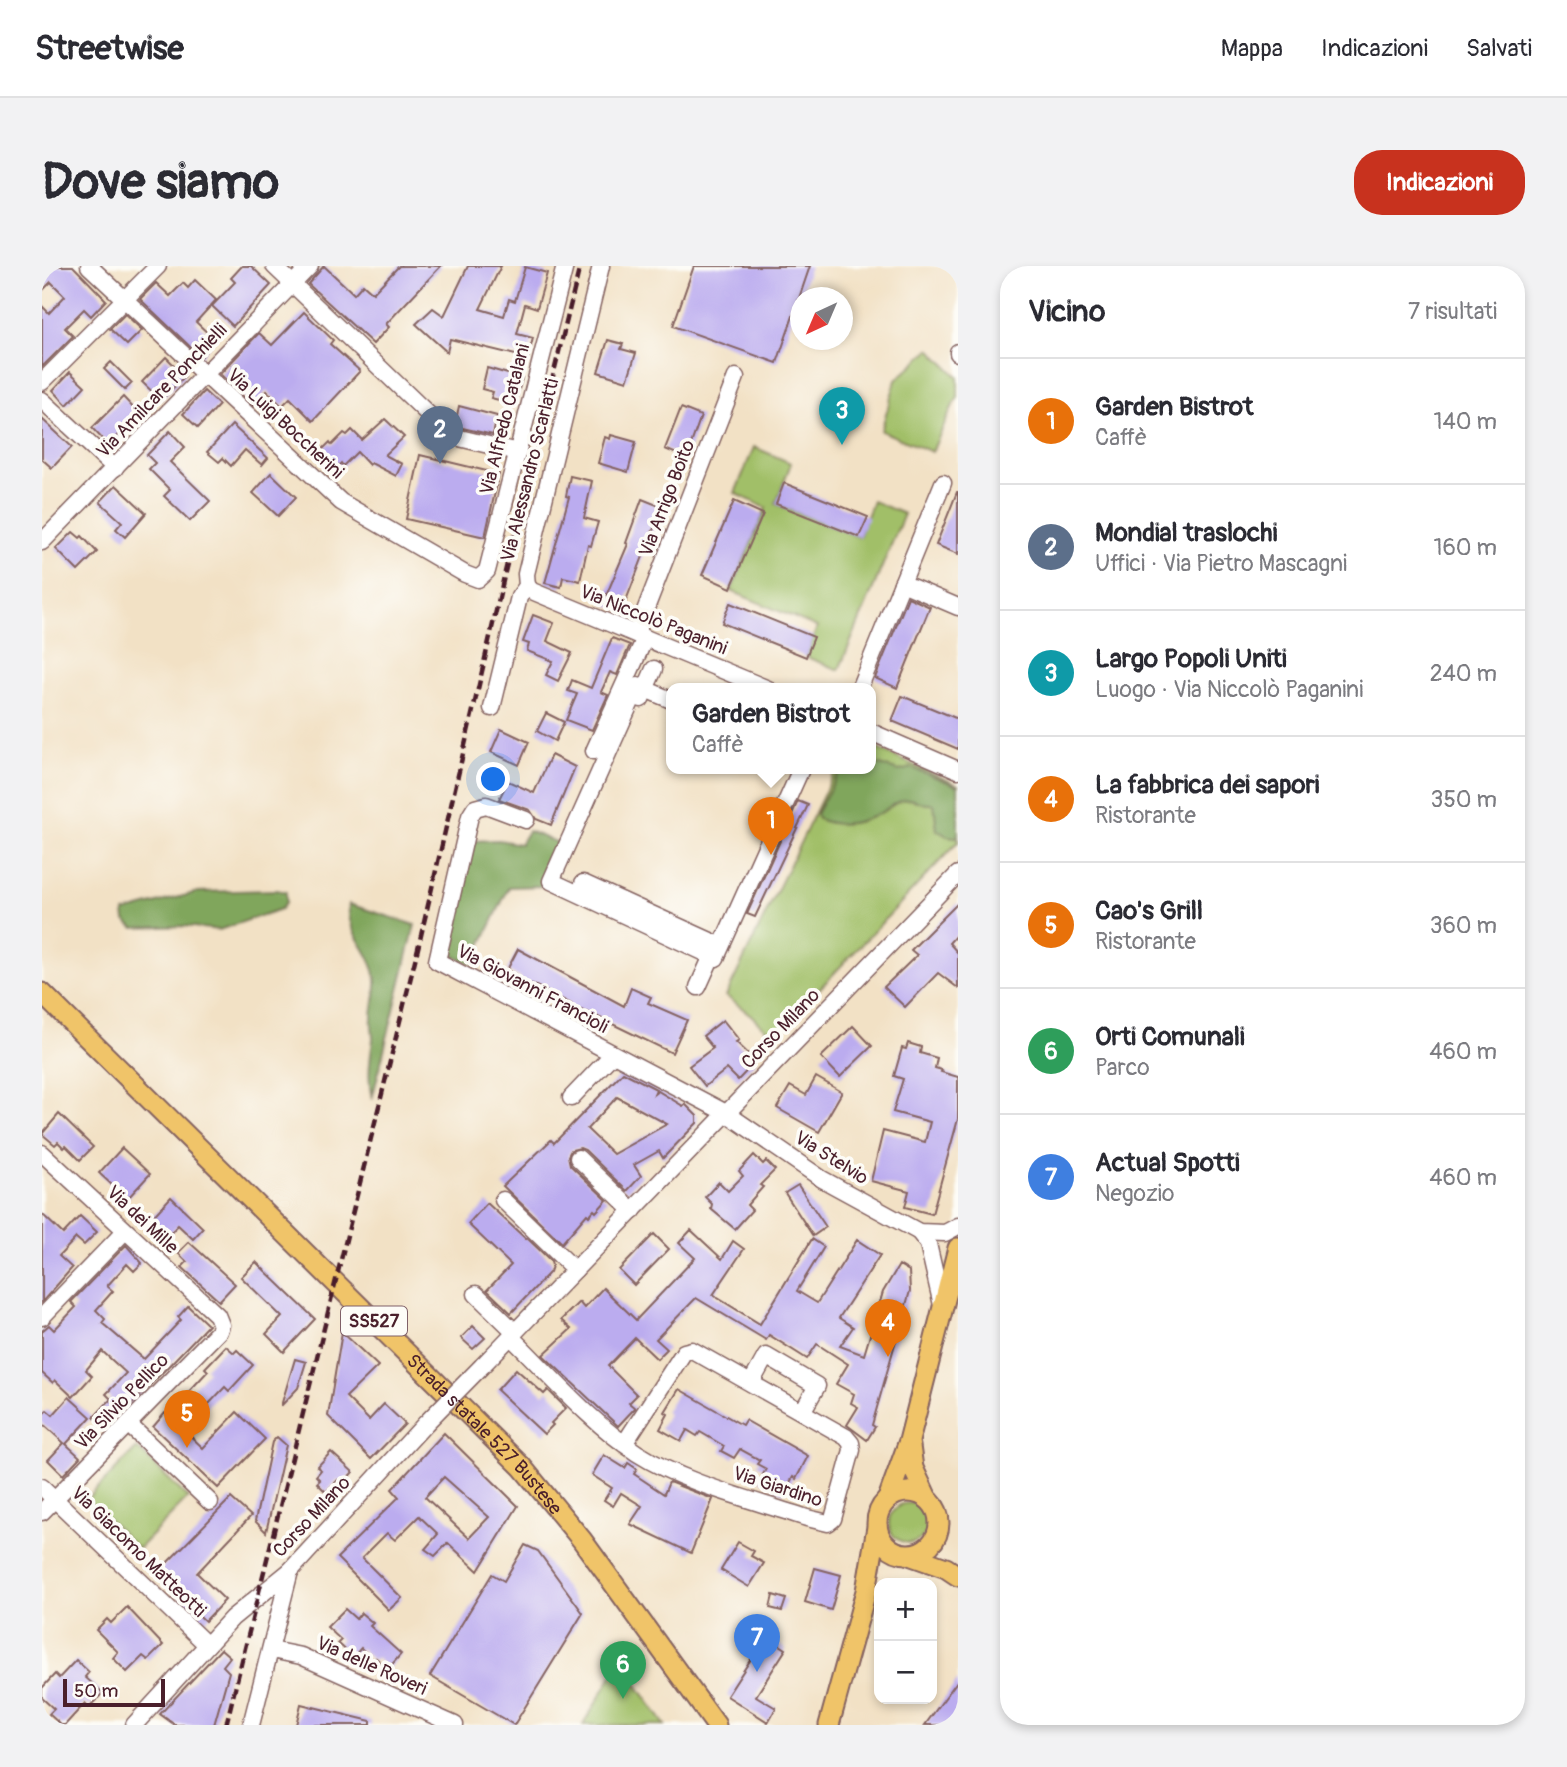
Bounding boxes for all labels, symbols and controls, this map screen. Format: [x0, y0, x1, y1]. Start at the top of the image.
text: Streetwise [35, 28, 184, 69]
text: Mappa [1221, 34, 1283, 63]
text: Indicazioni [1321, 34, 1428, 63]
text: Salvati [1466, 34, 1532, 63]
button: Indicazioni [1354, 150, 1525, 215]
text: Dove siamo [42, 152, 279, 213]
north arrow [790, 287, 853, 350]
text: Vicino [1028, 293, 1105, 330]
text: 7 risultati [1408, 297, 1497, 326]
street label: Via Amilcare Ponchielli [91, 318, 232, 463]
street label: Via Alfredo Catalani [475, 341, 535, 497]
street label: Via Luigi Boccherini [222, 363, 349, 484]
street label: Via Alessandro Scarlatti [496, 376, 564, 564]
pin: 3 [819, 387, 865, 445]
text: Garden Bistrot [1095, 391, 1253, 423]
pin: 2 [417, 406, 463, 464]
text: 1 [1047, 407, 1056, 436]
text: 140 m [1434, 407, 1497, 436]
text: Caffè [1095, 423, 1147, 452]
street label: Via Arrigo Boito [634, 437, 700, 560]
text: Mondial traslochi [1095, 517, 1277, 549]
text: 2 [1045, 533, 1057, 562]
text: 160 m [1433, 533, 1497, 562]
text: Uffici · Via Pietro Mascagni [1095, 549, 1347, 578]
street label: Via Niccolò Paganini [576, 579, 731, 660]
text: Largo Popoli Uniti [1095, 643, 1287, 675]
text: 3 [1045, 659, 1057, 688]
text: 240 m [1430, 659, 1497, 688]
text: Luogo · Via Niccolò Paganini [1095, 675, 1363, 704]
popup [666, 683, 876, 774]
text: Garden Bistrot [692, 698, 850, 730]
text: Caffè [692, 730, 744, 759]
your location [476, 762, 510, 796]
text: La fabbrica dei sapori [1095, 769, 1319, 801]
text: 4 [1044, 785, 1058, 814]
text: 350 m [1431, 785, 1497, 814]
pin: 1 [748, 797, 794, 855]
text: Ristorante [1095, 801, 1196, 830]
text: Cao's Grill [1095, 895, 1203, 927]
text: 5 [1045, 911, 1057, 940]
text: 360 m [1430, 911, 1497, 940]
text: Ristorante [1095, 927, 1196, 956]
street label: Via Giovanni Francioli [453, 939, 612, 1039]
street label: Corso Milano [736, 983, 825, 1074]
text: Orti Comunali [1095, 1021, 1245, 1053]
text: 6 [1044, 1037, 1058, 1066]
text: 460 m [1429, 1037, 1497, 1066]
text: Parco [1095, 1053, 1150, 1082]
street label: Via Stelvio [790, 1126, 873, 1190]
text: Actual Spotti [1095, 1147, 1240, 1179]
text: 7 [1045, 1163, 1057, 1192]
text: 460 m [1429, 1163, 1497, 1192]
text: Negozio [1095, 1179, 1174, 1208]
street label: Via dei Mille [101, 1180, 184, 1259]
pin: 4 [865, 1299, 911, 1357]
road number: SS527 [341, 1306, 407, 1336]
street label: Via Silvio Pellico [70, 1348, 174, 1455]
street label: Strada statale 527 Bustese [401, 1349, 568, 1520]
pin: 5 [164, 1390, 210, 1448]
street label: Via Giardino [730, 1461, 826, 1513]
street label: Corso Milano [268, 1471, 356, 1562]
street label: Via Giacomo Matteotti [66, 1481, 211, 1622]
map controls [874, 1578, 937, 1704]
button: + [874, 1578, 937, 1641]
pin: 7 [734, 1614, 780, 1672]
street label: Via delle Roveri [313, 1631, 431, 1701]
pin: 6 [600, 1641, 646, 1699]
button: − [874, 1641, 937, 1704]
scale bar [63, 1676, 164, 1708]
text: 50 m [74, 1679, 118, 1703]

